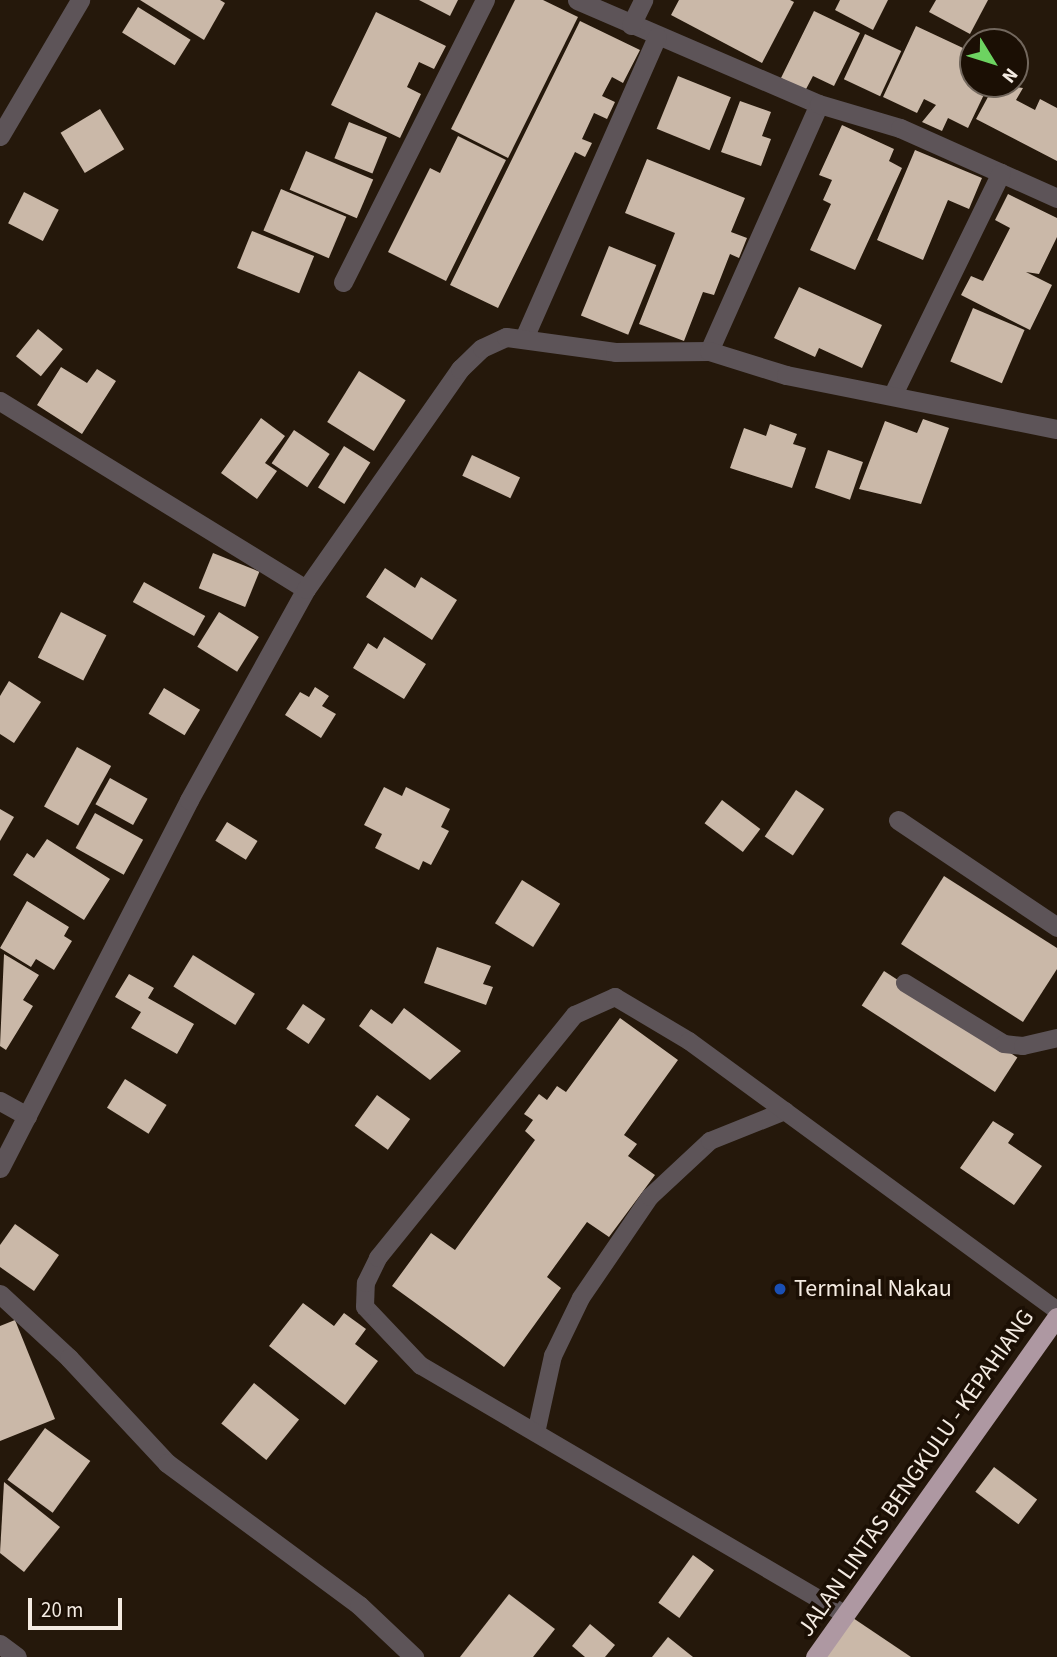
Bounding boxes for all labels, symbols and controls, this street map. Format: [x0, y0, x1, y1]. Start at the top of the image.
north arrow [959, 28, 1029, 98]
text: N [995, 62, 1024, 88]
place label: Terminal Nakau [794, 1275, 952, 1303]
marker: Terminal Nakau [772, 1281, 788, 1297]
street label: JALAN LINTAS BENGKULU - KEPAHIANG [792, 1304, 1040, 1642]
scale bar [32, 1584, 126, 1628]
text: 20 m [41, 1595, 83, 1625]

